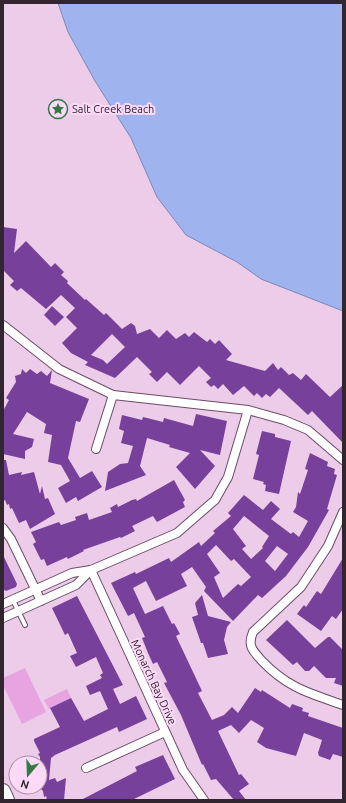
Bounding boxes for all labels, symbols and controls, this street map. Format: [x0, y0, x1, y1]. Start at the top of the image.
place icon: Salt Creek Beach [47, 98, 69, 120]
place label: Salt Creek Beach [72, 103, 154, 115]
street label: Monarch Bay Drive [129, 638, 179, 726]
north arrow [8, 755, 48, 795]
text: N [19, 777, 31, 791]

